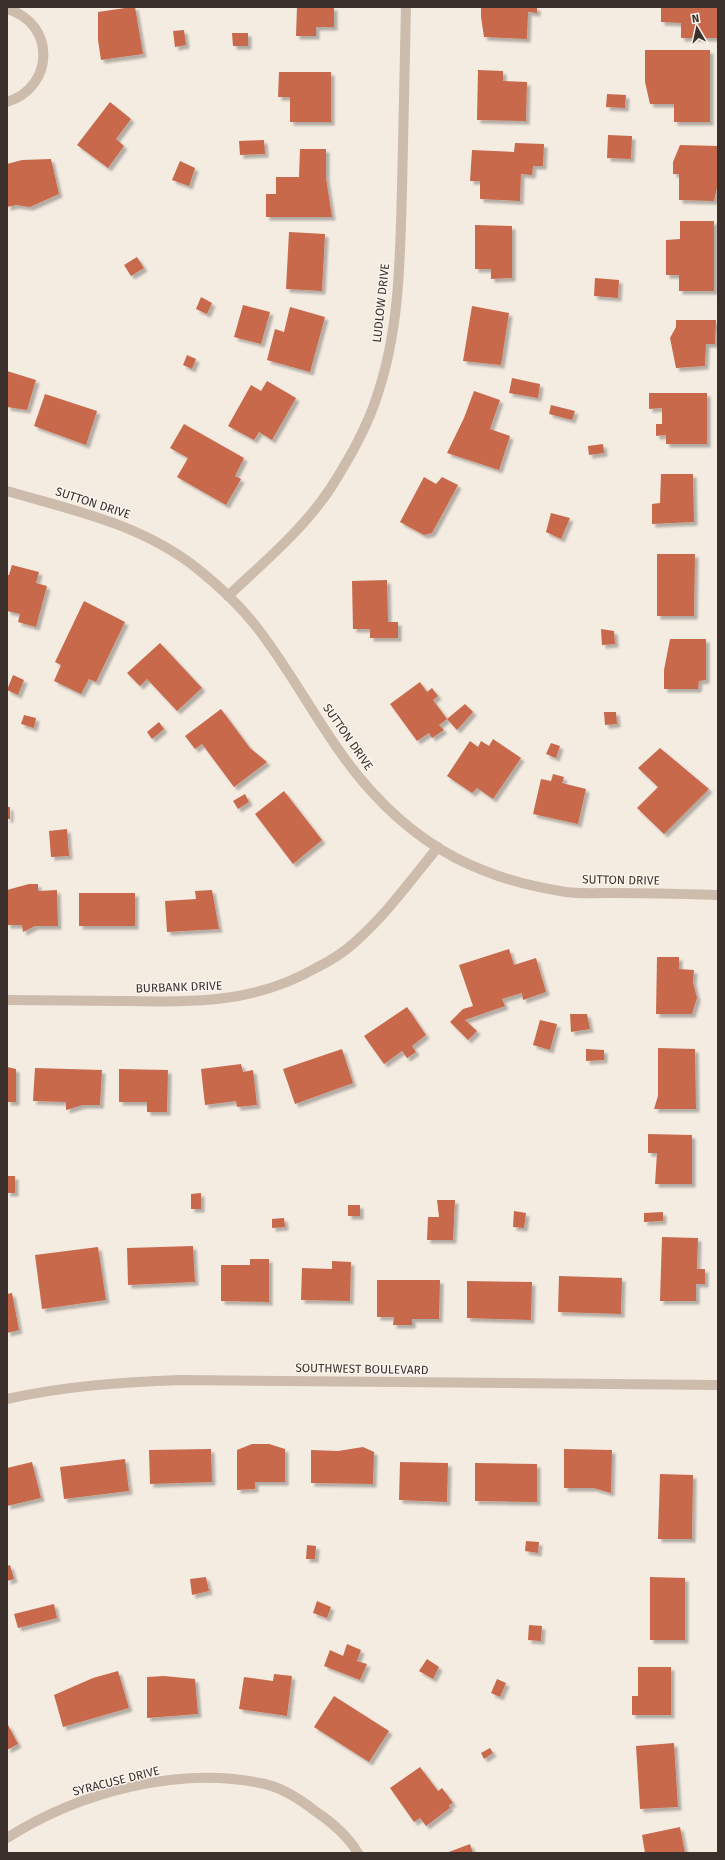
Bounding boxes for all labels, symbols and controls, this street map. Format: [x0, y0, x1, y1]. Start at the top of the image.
north arrow [677, 8, 717, 48]
text: N [691, 12, 700, 26]
street label: LUDLOW DRIVE [370, 263, 392, 343]
street label: SUTTON DRIVE [54, 484, 132, 522]
street label: SUTTON DRIVE [320, 701, 376, 773]
street label: SUTTON DRIVE [582, 872, 660, 888]
street label: BURBANK DRIVE [135, 978, 223, 996]
street label: SOUTHWEST BOULEVARD [295, 1361, 429, 1377]
street label: SYRACUSE DRIVE [71, 1763, 161, 1799]

